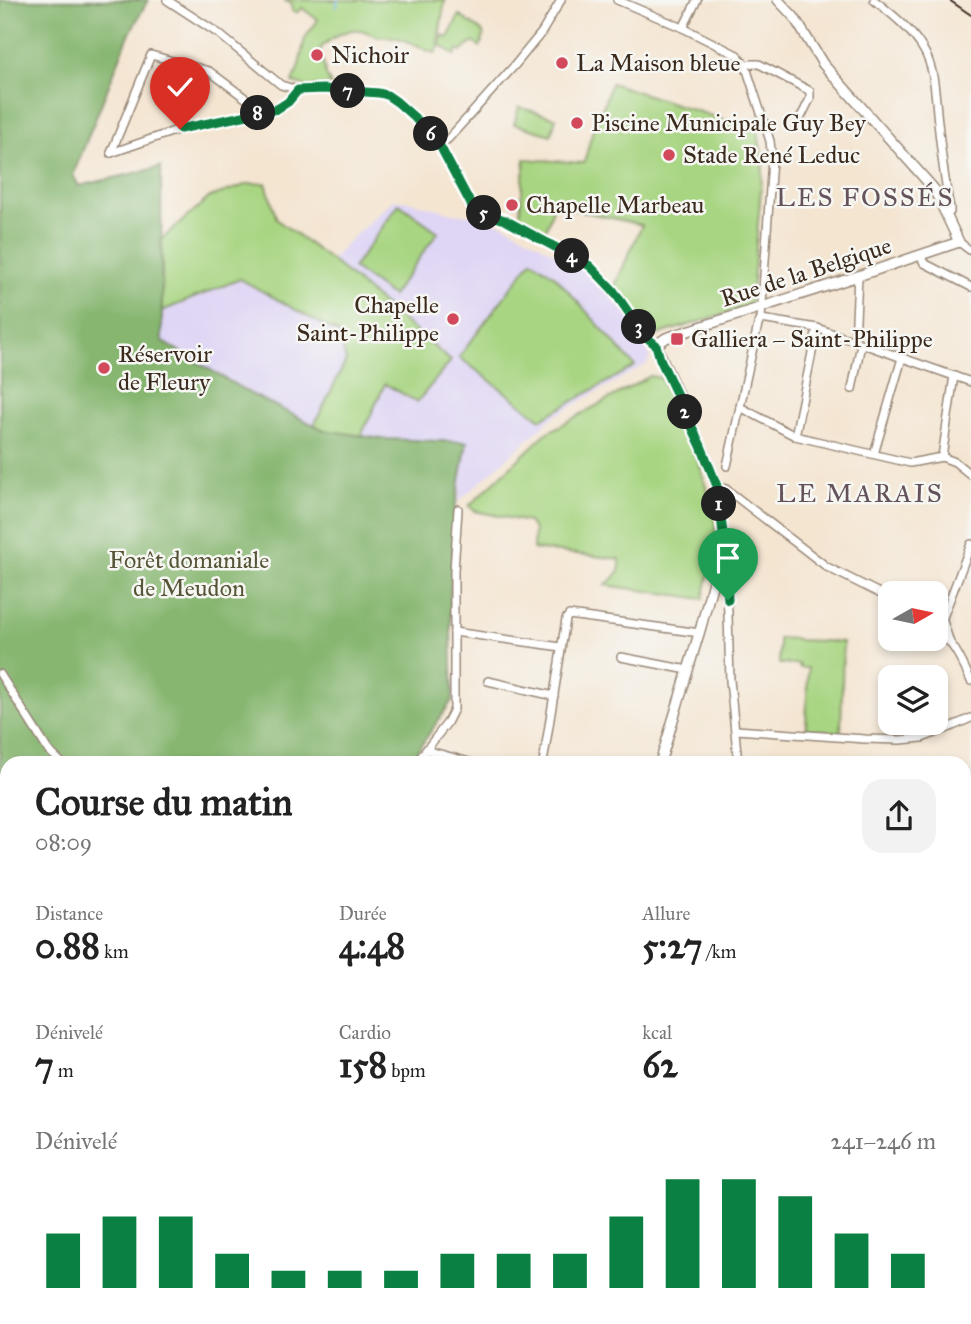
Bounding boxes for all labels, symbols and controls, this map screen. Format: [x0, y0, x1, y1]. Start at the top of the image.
place label: Nichoir [331, 40, 409, 70]
marker: Nichoir [309, 47, 325, 63]
place label: La Maison bleue [576, 48, 740, 78]
marker: La Maison bleue [554, 55, 570, 71]
pin [150, 57, 210, 129]
icon: check [161, 68, 199, 106]
pin: 7 [330, 74, 366, 108]
text: 7 [342, 79, 353, 102]
pin: 8 [240, 96, 276, 130]
text: 8 [252, 101, 263, 124]
place label: Piscine Municipale Guy Bey [591, 108, 866, 138]
marker: Piscine Municipale Guy Bey [569, 115, 585, 131]
pin: 6 [414, 116, 448, 152]
text: 6 [426, 122, 435, 145]
place label: Stade René Leduc [683, 140, 860, 170]
marker: Stade René Leduc [661, 147, 677, 163]
district label: LES FOSSÉS [776, 181, 954, 213]
place label: Chapelle Marbeau [526, 190, 705, 220]
pin: 5 [466, 196, 502, 230]
marker: Chapelle Marbeau [504, 197, 520, 213]
text: 5 [479, 201, 488, 224]
street label: Rue de la Belgique [717, 230, 895, 314]
pin: 4 [554, 238, 590, 274]
text: 4 [566, 244, 577, 267]
place label: Chapelle Saint-Philippe [296, 290, 439, 348]
pin: 3 [622, 310, 656, 344]
marker: Chapelle Saint-Philippe [445, 311, 461, 327]
text: 3 [635, 315, 642, 338]
place label: Galliera – Saint-Philippe [691, 324, 933, 354]
marker: Galliera – Saint-Philippe [669, 331, 685, 347]
place label: Réservoir de Fleury [118, 339, 212, 397]
marker: Réservoir de Fleury [96, 360, 112, 376]
pin: 2 [668, 394, 702, 430]
text: 2 [680, 400, 689, 423]
district label: LE MARAIS [776, 477, 944, 509]
pin: 1 [702, 486, 736, 522]
text: 1 [715, 492, 722, 515]
pin [698, 528, 758, 600]
icon: arrive [709, 539, 747, 577]
park label: Forêt domaniale de Meudon [109, 545, 269, 603]
north arrow [878, 581, 948, 651]
map controls [878, 581, 948, 735]
button: layers [878, 665, 948, 735]
text: Course du matin [35, 779, 293, 825]
button: share [862, 779, 936, 853]
text: 08:09 [35, 828, 92, 856]
text: Distance [35, 902, 103, 925]
text: Durée [339, 902, 387, 925]
text: Allure [642, 902, 690, 925]
text: 0.88 [35, 925, 100, 968]
text: 4:48 [339, 925, 405, 968]
text: 5:27 [642, 925, 702, 968]
text: km [100, 940, 129, 963]
text: /km [702, 940, 736, 963]
text: Dénivelé [35, 1021, 103, 1044]
text: Cardio [339, 1021, 391, 1044]
text: kcal [642, 1021, 672, 1044]
text: 7 [35, 1044, 54, 1087]
text: 158 [339, 1044, 387, 1087]
text: 62 [642, 1044, 678, 1087]
text: m [54, 1059, 74, 1082]
text: bpm [387, 1059, 426, 1082]
text: Dénivelé [35, 1127, 117, 1155]
text: 241–246 m [830, 1127, 936, 1155]

